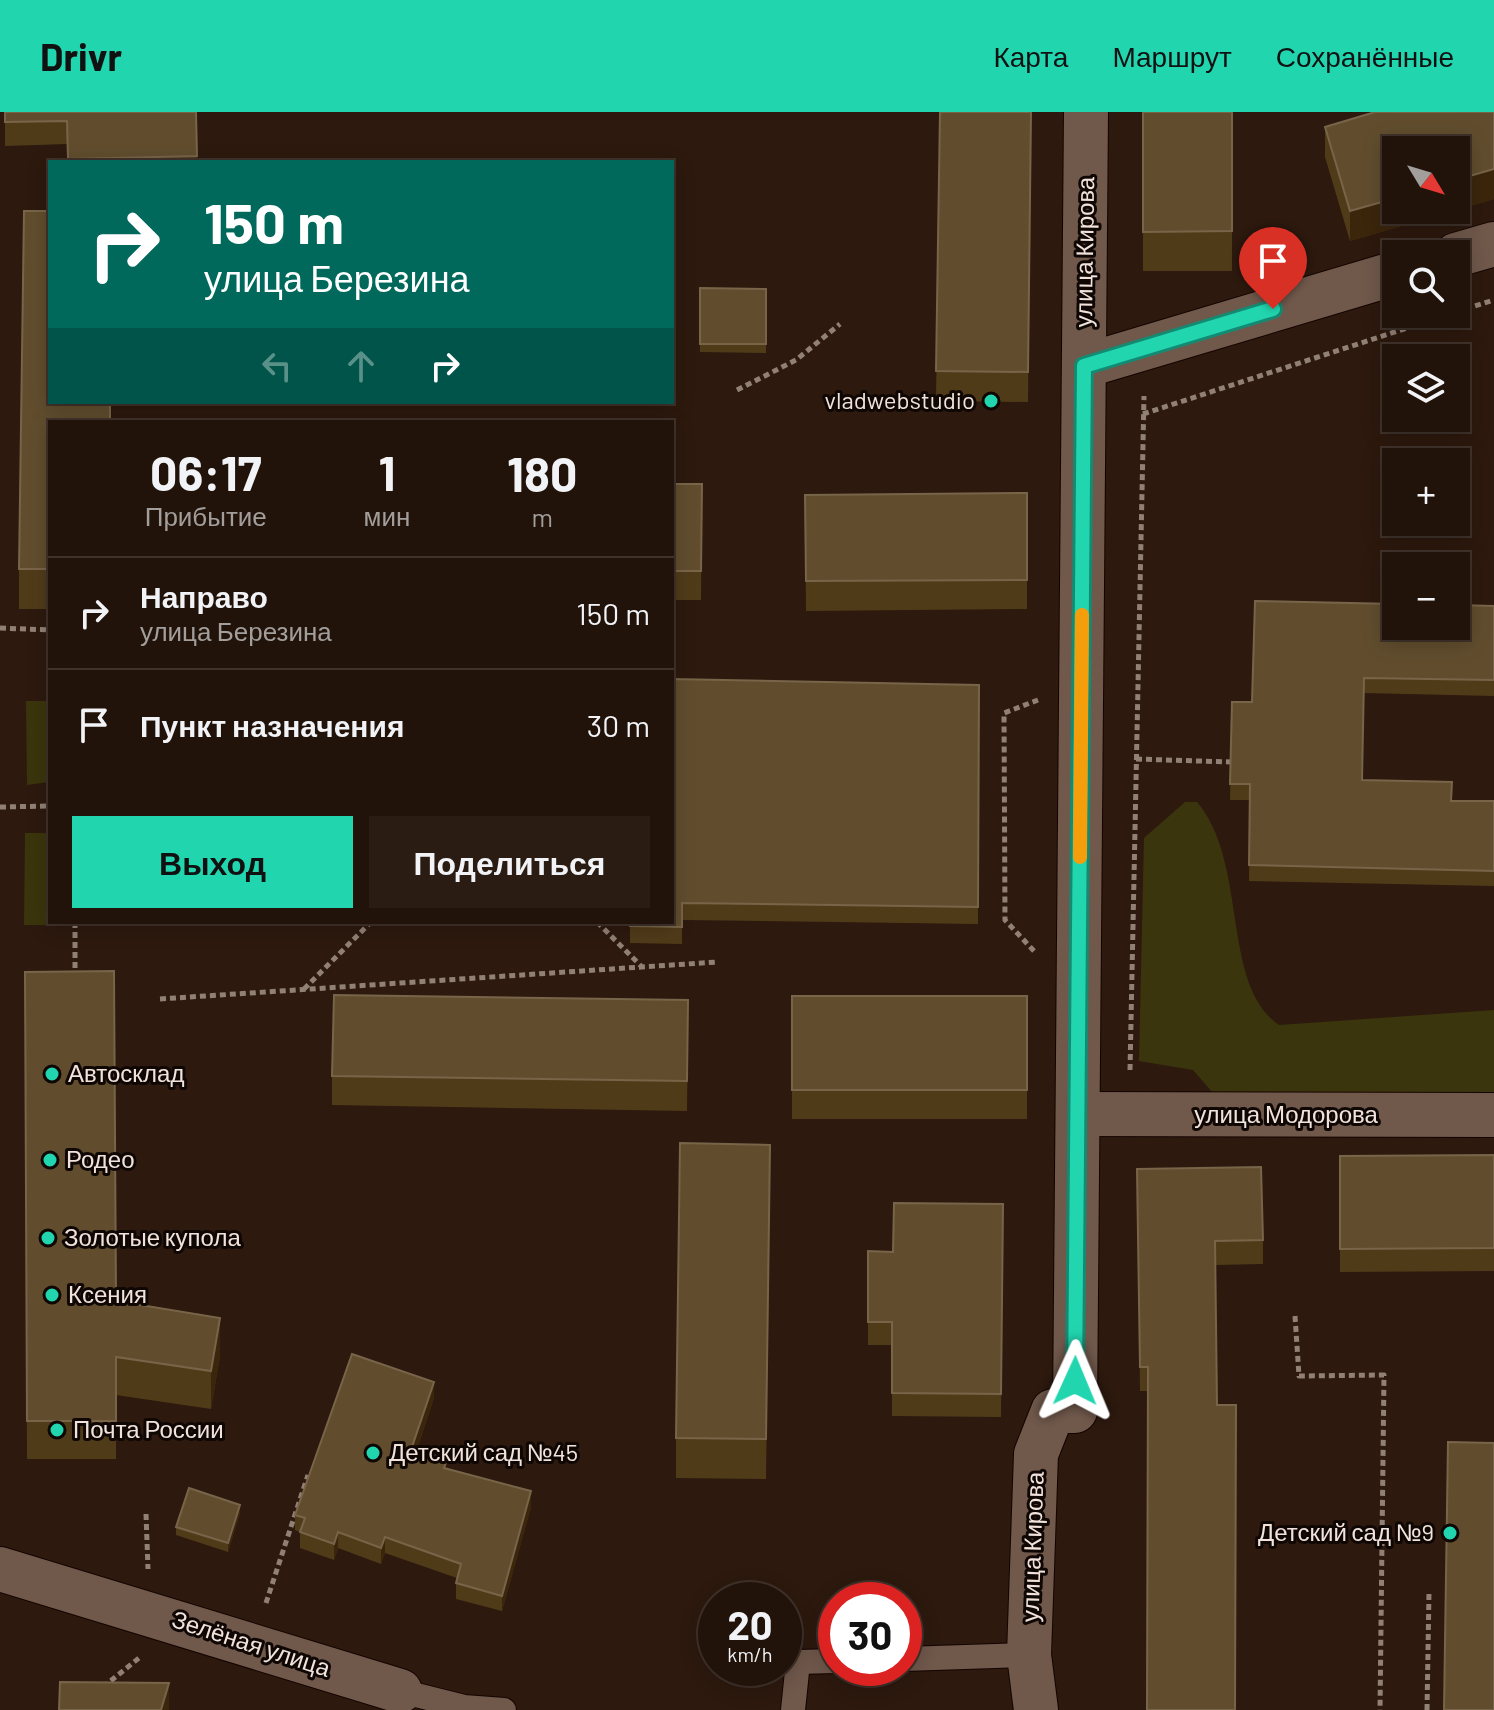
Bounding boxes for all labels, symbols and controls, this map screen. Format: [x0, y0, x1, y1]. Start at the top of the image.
text: Drivr [40, 33, 122, 79]
text: Карта [993, 39, 1068, 73]
text: Маршрут [1112, 39, 1232, 73]
text: Сохранённые [1276, 39, 1454, 73]
north arrow [1382, 136, 1470, 224]
map controls [1382, 136, 1470, 640]
street label: улица Кирова [1068, 176, 1099, 328]
text: 150 m [204, 188, 344, 255]
icon: right [72, 192, 176, 296]
pin [1239, 227, 1307, 309]
icon: arrive [1251, 239, 1295, 283]
button: search [1382, 240, 1470, 328]
text: улица Березина [204, 256, 470, 299]
icon: left [255, 344, 299, 388]
icon: ahead [339, 344, 383, 388]
icon: right [423, 344, 467, 388]
button: layers [1382, 344, 1470, 432]
place label: vladwebstudio [824, 385, 975, 414]
marker: vladwebstudio [982, 392, 1000, 410]
text: 06:17 [150, 443, 261, 501]
text: 1 [378, 443, 395, 501]
text: 180 [507, 444, 577, 502]
button: + [1382, 448, 1470, 536]
text: Прибытие [145, 500, 267, 531]
text: мин [364, 500, 410, 531]
text: m [531, 501, 553, 532]
button: − [1382, 552, 1470, 640]
text: Направо [140, 578, 268, 614]
icon: right [72, 591, 116, 635]
text: 150 m [576, 595, 650, 631]
text: улица Березина [140, 615, 332, 646]
icon: arrive [72, 703, 116, 747]
text: Пункт назначения [140, 707, 404, 743]
text: 30 m [587, 707, 650, 743]
button: Выход [72, 816, 353, 908]
button: Поделиться [369, 816, 650, 908]
place label: Автосклад [68, 1058, 184, 1087]
marker: Автосклад [43, 1065, 61, 1083]
street label: улица Модорова [1194, 1099, 1379, 1128]
place label: Родео [66, 1144, 134, 1173]
marker: Родео [41, 1151, 59, 1169]
place label: Золотые купола [64, 1222, 241, 1251]
marker: Золотые купола [39, 1229, 57, 1247]
place label: Ксения [68, 1279, 147, 1308]
marker: Ксения [43, 1286, 61, 1304]
position arrow [1033, 1339, 1117, 1423]
place label: Почта России [73, 1414, 224, 1443]
marker: Почта России [48, 1421, 66, 1439]
place label: Детский сад №45 [389, 1437, 578, 1466]
marker: Детский сад №45 [364, 1444, 382, 1462]
street label: улица Кирова [1014, 1470, 1049, 1623]
place label: Детский сад №9 [1258, 1517, 1434, 1546]
marker: Детский сад №9 [1441, 1524, 1459, 1542]
speed limit sign: 30 [818, 1582, 922, 1686]
text: 20 [727, 1600, 773, 1648]
street label: Зелёная улица [169, 1603, 335, 1682]
text: km/h [727, 1642, 773, 1666]

